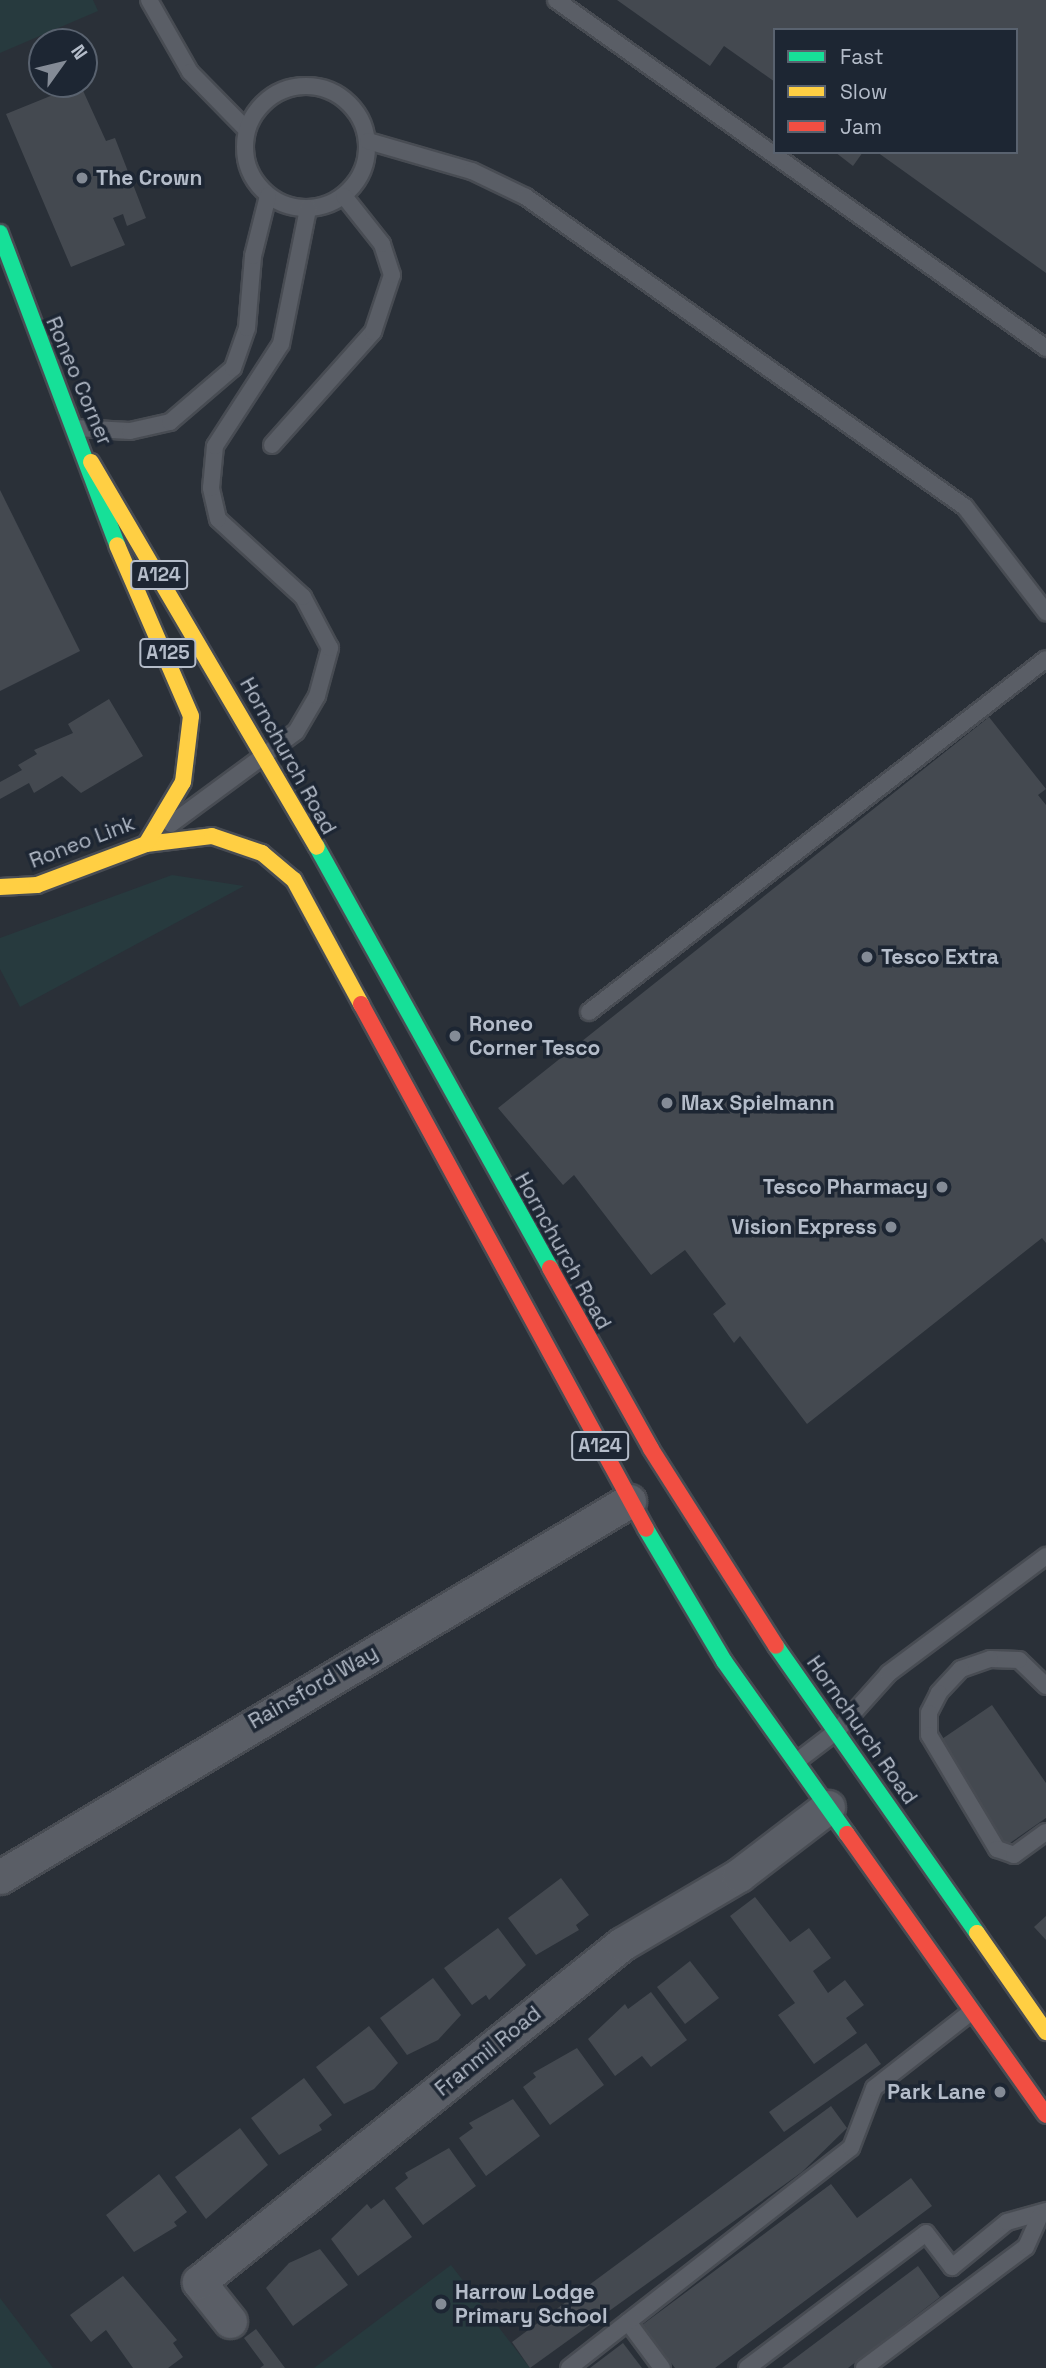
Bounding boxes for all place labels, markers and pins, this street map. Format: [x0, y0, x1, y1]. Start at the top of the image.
place label: The Crown [96, 165, 202, 191]
marker: The Crown [74, 170, 90, 186]
place label: Tesco Extra [881, 944, 999, 970]
marker: Tesco Extra [859, 949, 875, 965]
place label: Roneo Corner Tesco [469, 1011, 601, 1061]
marker: Roneo Corner Tesco [447, 1028, 463, 1044]
place label: Max Spielmann [681, 1090, 835, 1116]
marker: Max Spielmann [659, 1095, 675, 1111]
place label: Tesco Pharmacy [763, 1174, 928, 1200]
marker: Tesco Pharmacy [934, 1179, 950, 1195]
place label: Vision Express [731, 1214, 877, 1240]
marker: Vision Express [883, 1219, 899, 1235]
place label: Park Lane [887, 2079, 986, 2105]
marker: Park Lane [992, 2084, 1008, 2100]
place label: Harrow Lodge Primary School [455, 2279, 608, 2329]
marker: Harrow Lodge Primary School [433, 2296, 449, 2312]

